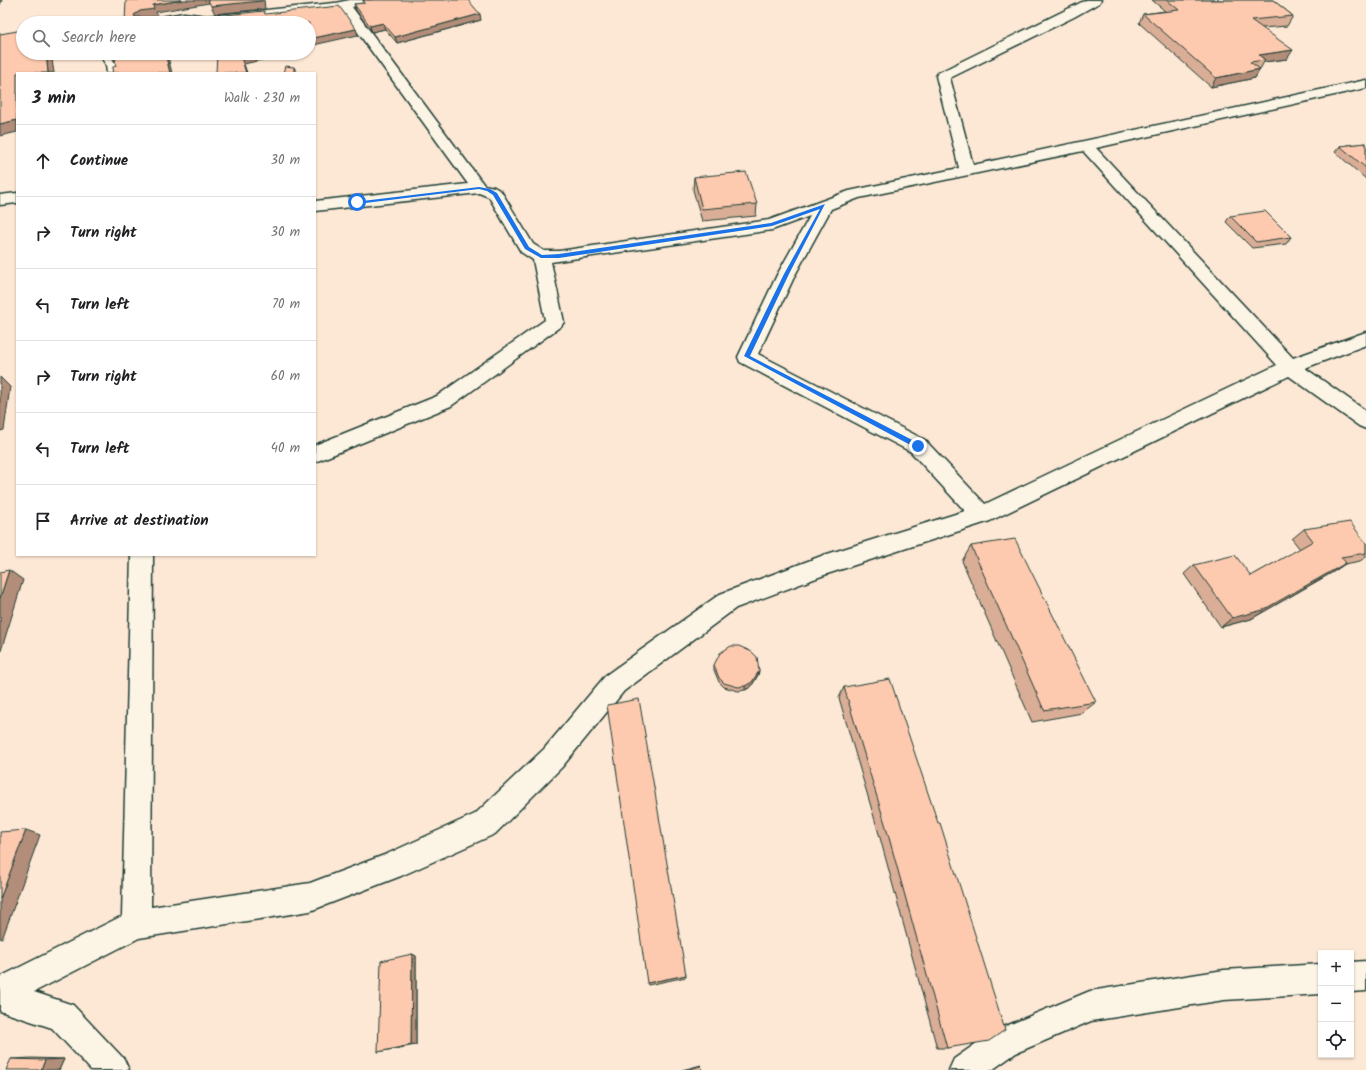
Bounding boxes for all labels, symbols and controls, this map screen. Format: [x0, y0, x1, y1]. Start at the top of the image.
search box [16, 16, 316, 60]
text: Search here [62, 26, 136, 50]
icon: search [30, 27, 52, 49]
text: 3 min [32, 85, 76, 112]
text: Walk · 230 m [224, 88, 300, 109]
text: Continue [70, 149, 128, 173]
icon: ahead [32, 150, 54, 172]
text: 30 m [271, 150, 300, 171]
route start [348, 193, 366, 211]
text: Turn right [70, 221, 137, 245]
icon: right [32, 222, 54, 244]
text: 30 m [271, 222, 300, 243]
text: Turn left [70, 293, 130, 317]
icon: left [32, 294, 54, 316]
text: 70 m [272, 294, 300, 315]
text: Turn right [70, 365, 137, 389]
icon: right [32, 366, 54, 388]
text: 60 m [271, 366, 300, 387]
text: Turn left [70, 437, 130, 461]
route end [909, 437, 927, 455]
icon: left [32, 438, 54, 460]
text: 40 m [271, 438, 300, 459]
text: Arrive at destination [70, 509, 209, 533]
icon: arrive [32, 510, 54, 532]
map controls [1318, 950, 1354, 1058]
button: + [1318, 950, 1354, 986]
button: − [1318, 986, 1354, 1022]
button: locate [1318, 1022, 1354, 1058]

